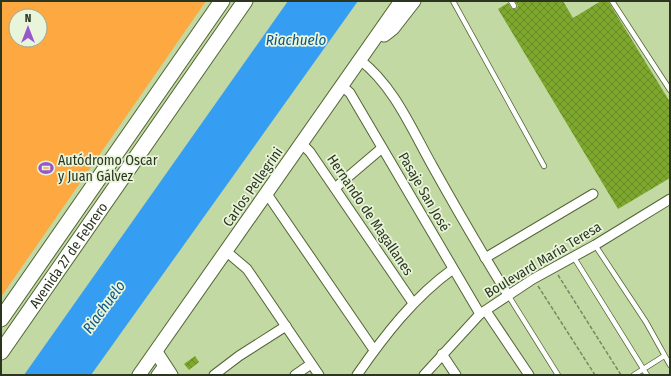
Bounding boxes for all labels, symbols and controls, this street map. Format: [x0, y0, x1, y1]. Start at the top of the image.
north arrow [8, 8, 48, 48]
text: N [25, 12, 31, 25]
water label: Riachuelo [266, 31, 326, 49]
street label: Carlos Pellegrini [219, 144, 287, 230]
street label: Pasaje San José [395, 150, 453, 235]
street label: Hernando de Magallanes [323, 151, 417, 279]
place label: Autódromo Oscar y Juan Gálvez [58, 152, 158, 185]
sports icon: Autódromo Oscar y Juan Gálvez [37, 159, 55, 177]
street label: Avenida 27 de Febrero [26, 199, 111, 311]
street label: Boulevard María Teresa [482, 218, 605, 302]
water label: Riachuelo [79, 277, 129, 337]

